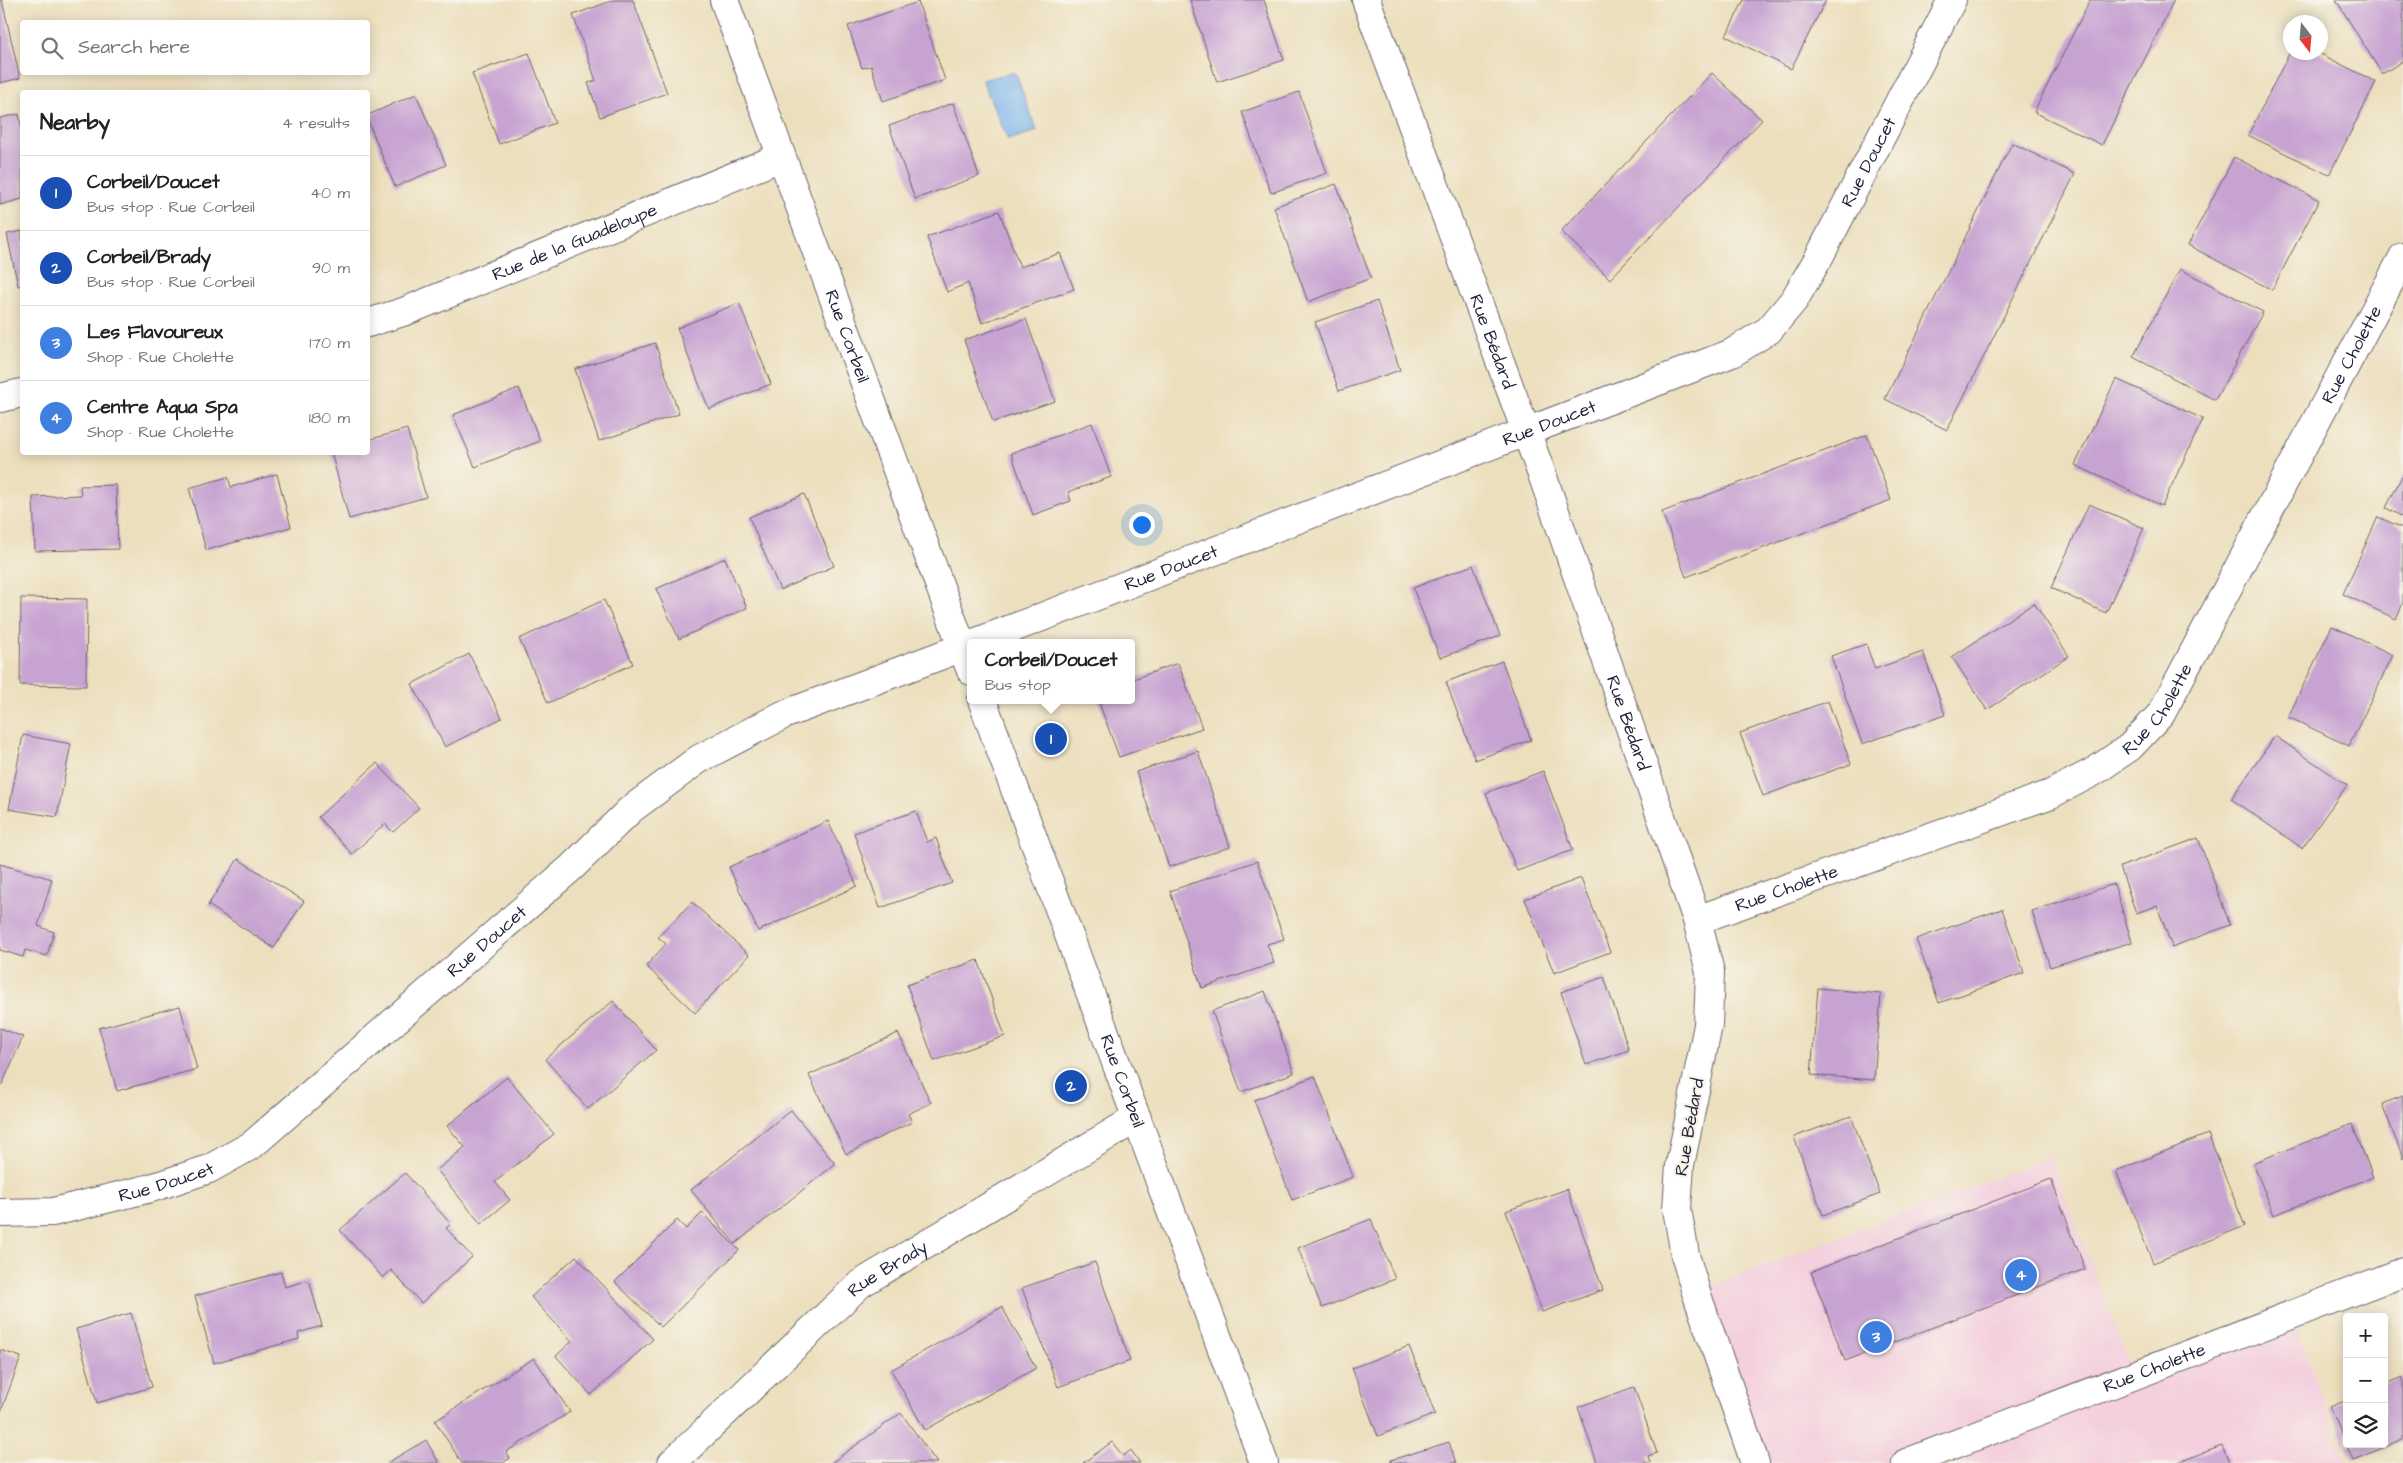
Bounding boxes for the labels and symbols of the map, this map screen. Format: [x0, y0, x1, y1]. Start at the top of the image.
north arrow [2283, 15, 2328, 60]
street label: Rue Doucet [1835, 112, 1903, 212]
street label: Rue de la Guadeloupe [489, 197, 661, 287]
street label: Rue Corbeil [819, 286, 876, 386]
street label: Rue Bédard [1463, 291, 1521, 392]
street label: Rue Cholette [2316, 301, 2388, 408]
street label: Rue Doucet [1499, 394, 1601, 453]
your location [1129, 512, 1155, 538]
street label: Rue Doucet [1121, 539, 1222, 597]
street label: Rue Cholette [2118, 659, 2199, 761]
street label: Rue Bédard [1600, 672, 1656, 774]
pin: 1 [1035, 720, 1067, 758]
street label: Rue Cholette [1732, 859, 1842, 918]
street label: Rue Doucet [442, 899, 533, 983]
street label: Rue Corbeil [1094, 1031, 1151, 1131]
pin: 2 [1055, 1067, 1087, 1105]
street label: Rue Bédard [1669, 1076, 1710, 1178]
street label: Rue Doucet [116, 1156, 220, 1208]
street label: Rue Brady [842, 1234, 933, 1303]
pin: 4 [2005, 1256, 2037, 1294]
pin: 3 [1860, 1318, 1892, 1356]
street label: Rue Cholette [2100, 1337, 2209, 1399]

